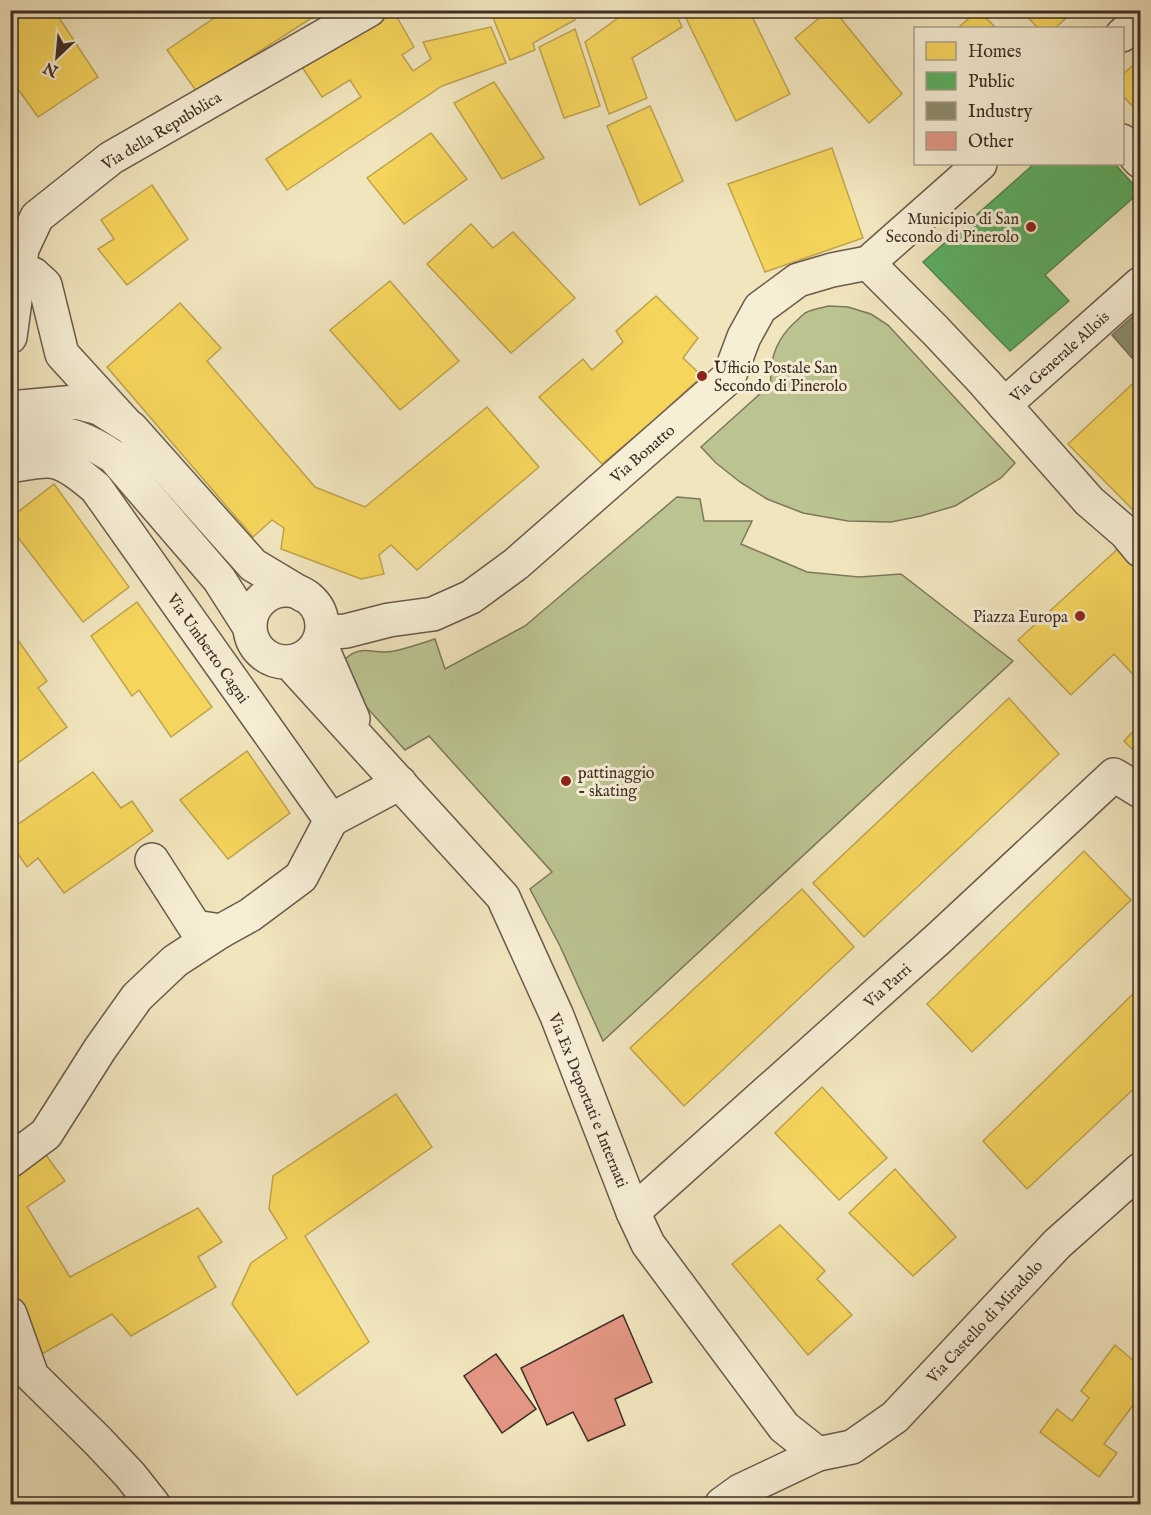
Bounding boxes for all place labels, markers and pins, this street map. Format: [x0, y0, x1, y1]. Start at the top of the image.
place label: Municipio di San Secondo di Pinerolo [886, 210, 1019, 248]
marker: Municipio di San Secondo di Pinerolo [1024, 220, 1038, 234]
place label: Ufficio Postale San Secondo di Pinerolo [714, 359, 848, 397]
marker: Ufficio Postale San Secondo di Pinerolo [695, 369, 709, 383]
place label: Piazza Europa [973, 608, 1068, 628]
marker: Piazza Europa [1073, 609, 1087, 623]
place label: pattinaggio - skating [578, 764, 655, 802]
marker: pattinaggio - skating [559, 774, 573, 788]

